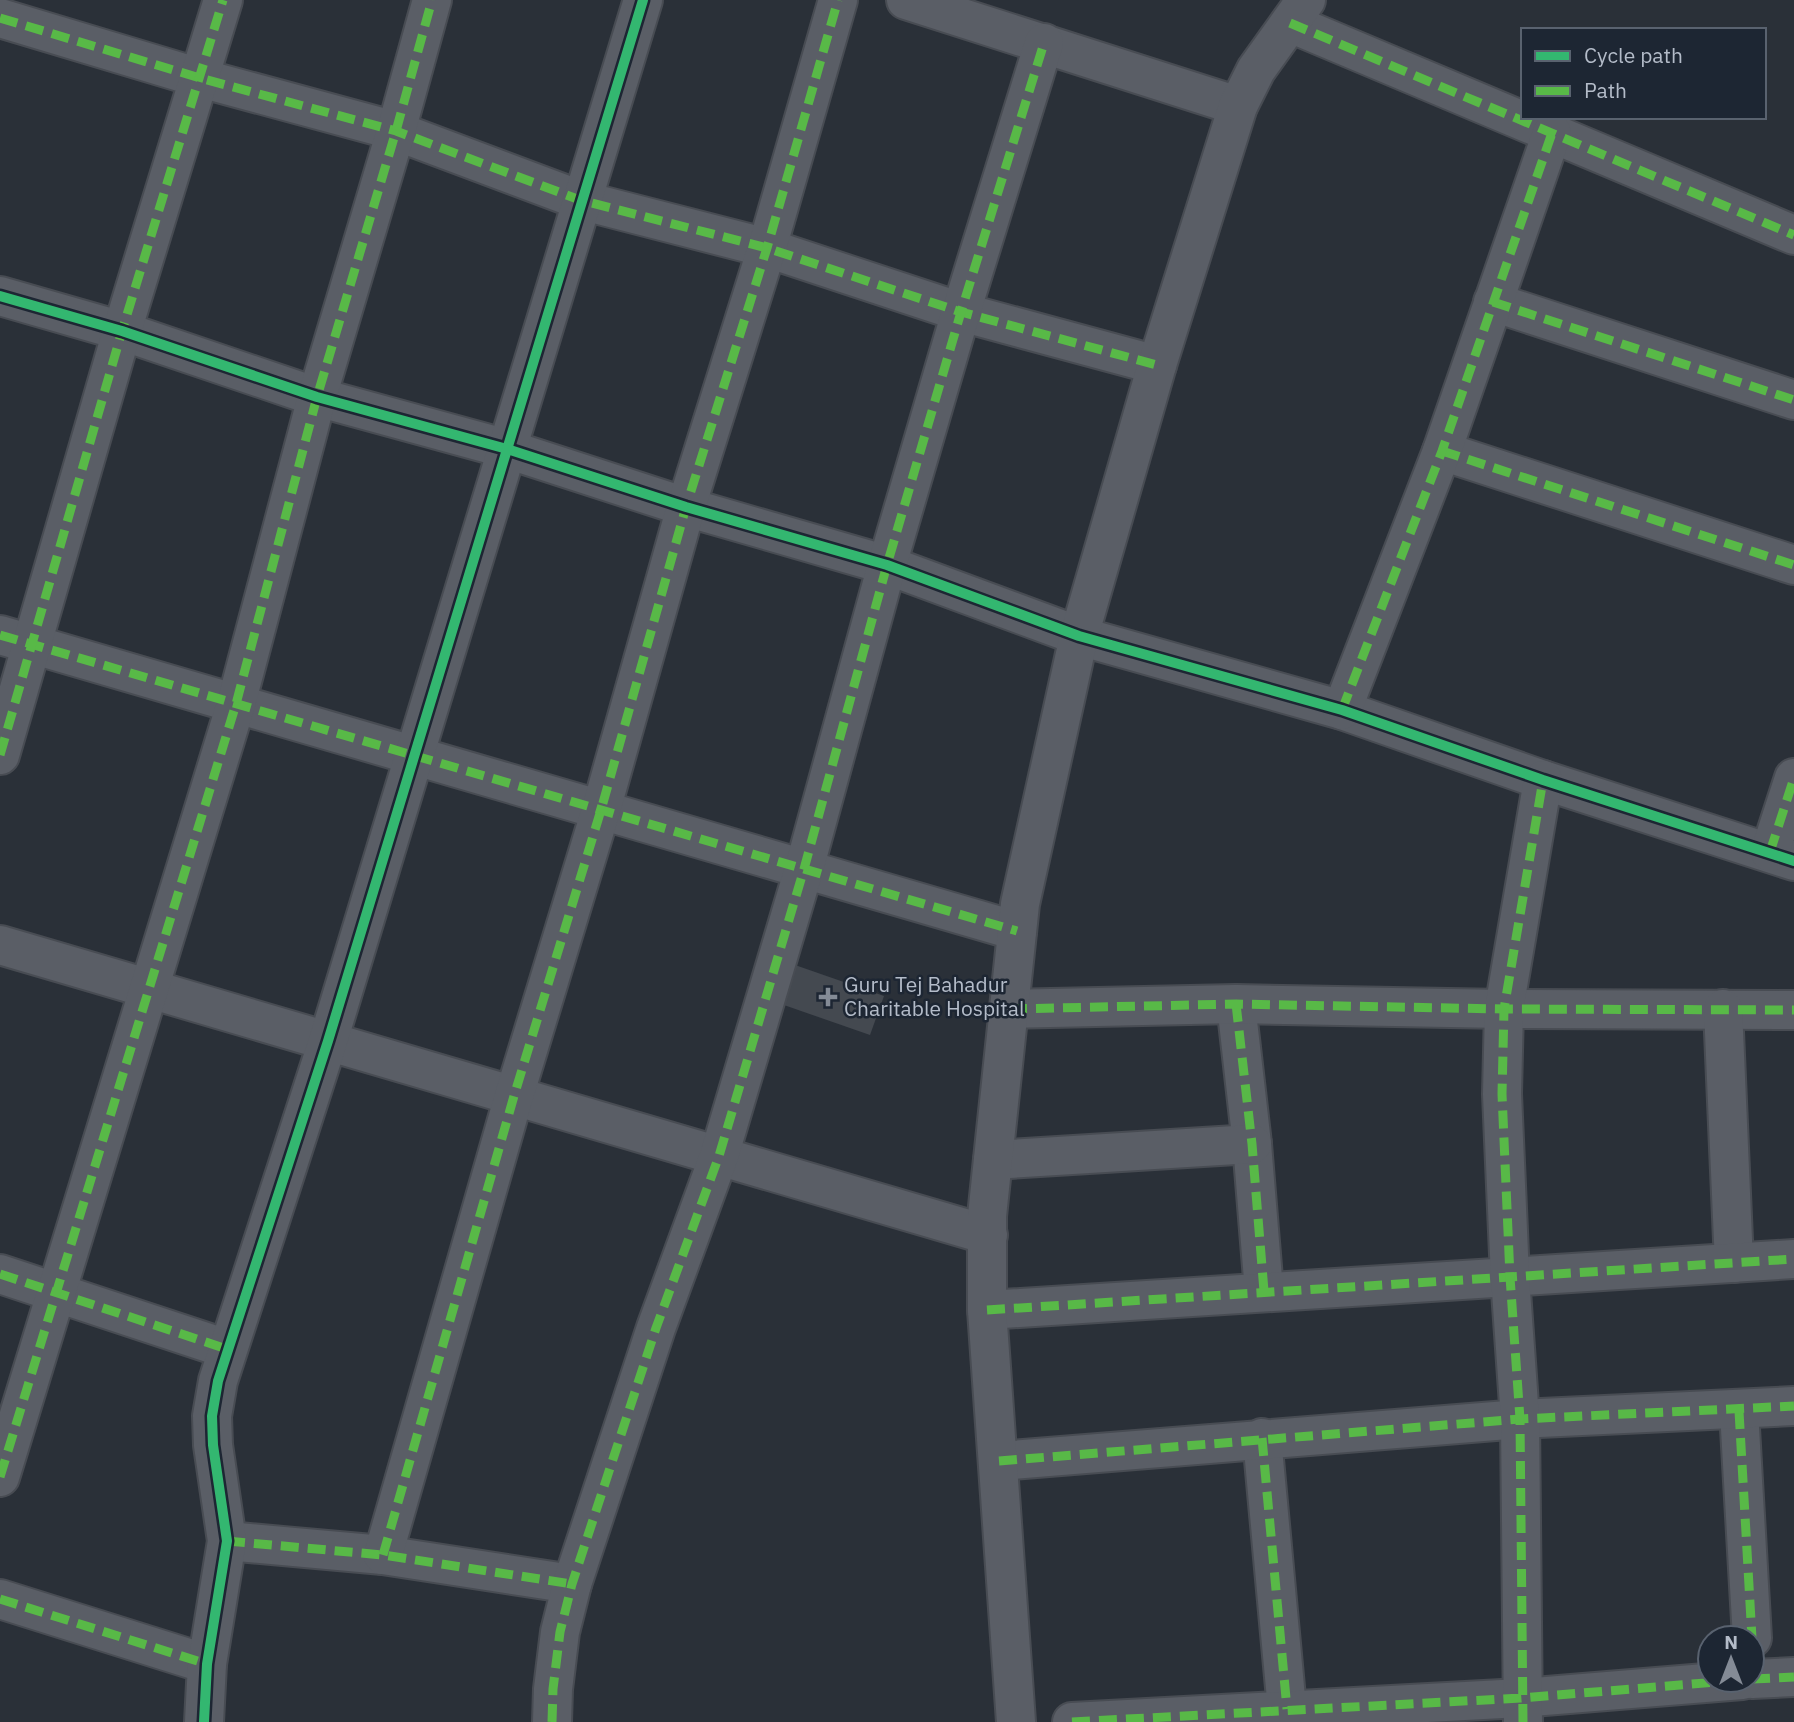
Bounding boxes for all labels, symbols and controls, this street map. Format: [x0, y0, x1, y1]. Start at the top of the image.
legend [1521, 28, 1766, 119]
text: Cycle path [1584, 41, 1683, 69]
text: Path [1584, 76, 1627, 104]
place label: Guru Tej Bahadur Charitable Hospital [844, 970, 1025, 1022]
marker: Guru Tej Bahadur Charitable Hospital [818, 987, 838, 1007]
north arrow [1696, 1624, 1766, 1694]
text: N [1724, 1630, 1738, 1654]

